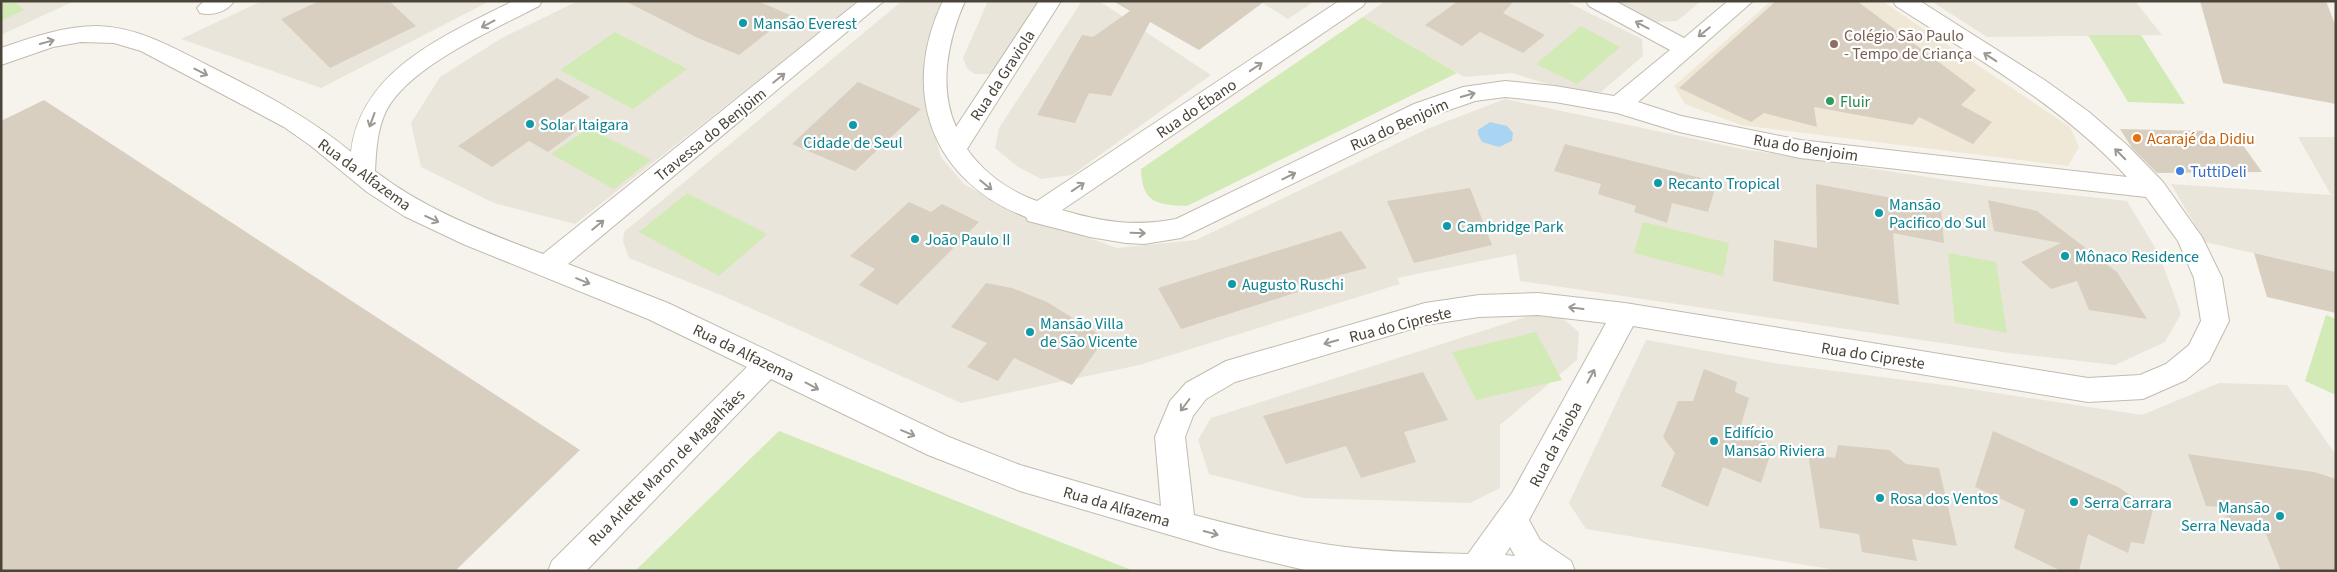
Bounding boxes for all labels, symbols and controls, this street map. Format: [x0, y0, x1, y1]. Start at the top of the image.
place label: Mansão Everest [753, 13, 857, 35]
marker: Mansão Everest [737, 17, 749, 29]
one-way arrow [480, 19, 495, 29]
one-way arrow [1634, 20, 1649, 30]
place label: Colégio São Paulo - Tempo de Criança [1844, 25, 1972, 65]
street label: Rua da Graviola [965, 26, 1041, 125]
one-way arrow [1698, 26, 1711, 37]
one-way arrow [39, 36, 55, 46]
marker: Colégio São Paulo - Tempo de Criança [1828, 38, 1840, 50]
one-way arrow [1984, 51, 1998, 61]
one-way arrow [1249, 62, 1263, 72]
one-way arrow [193, 68, 208, 77]
one-way arrow [772, 72, 785, 83]
street label: Rua do Ébano [1152, 74, 1241, 144]
street label: Travessa do Benjoim [650, 83, 771, 187]
one-way arrow [1460, 89, 1476, 99]
place label: Fluir [1840, 91, 1871, 113]
street label: Rua do Benjoim [1347, 93, 1452, 156]
marker: Fluir [1824, 95, 1836, 107]
one-way arrow [367, 112, 376, 127]
place label: Solar Itaigara [540, 114, 629, 136]
marker: Solar Itaigara [524, 118, 536, 130]
marker: Cidade de Seul [847, 119, 859, 131]
place label: Acarajé da Didiu [2147, 128, 2255, 150]
street label: Rua do Benjoim [1752, 129, 1860, 167]
place label: Cidade de Seul [803, 132, 903, 154]
marker: Acarajé da Didiu [2131, 132, 2143, 144]
street label: Rua da Alfazema [313, 133, 416, 216]
one-way arrow [2114, 148, 2126, 160]
place label: TuttiDeli [2190, 161, 2247, 183]
marker: TuttiDeli [2174, 165, 2186, 177]
one-way arrow [1281, 171, 1296, 181]
place label: Recanto Tropical [1668, 173, 1780, 195]
marker: Recanto Tropical [1652, 177, 1664, 189]
one-way arrow [980, 179, 993, 190]
one-way arrow [1070, 182, 1084, 192]
place label: Mansão Pacifico do Sul [1889, 194, 1986, 234]
marker: Mansão Pacifico do Sul [1873, 207, 1885, 219]
one-way arrow [425, 214, 440, 224]
place label: Cambridge Park [1457, 216, 1564, 238]
one-way arrow [592, 219, 605, 230]
marker: Cambridge Park [1441, 220, 1453, 232]
one-way arrow [1130, 228, 1146, 238]
place label: João Paulo II [925, 229, 1011, 251]
marker: João Paulo II [909, 233, 921, 245]
place label: Mônaco Residence [2075, 246, 2199, 268]
marker: Mônaco Residence [2059, 250, 2071, 262]
place label: Augusto Ruschi [1242, 274, 1344, 296]
one-way arrow [575, 277, 590, 286]
marker: Augusto Ruschi [1226, 278, 1238, 290]
street label: Rua do Cipreste [1347, 302, 1454, 348]
one-way arrow [1568, 303, 1584, 313]
place label: Mansão Villa de São Vicente [1040, 313, 1138, 353]
street label: Rua da Alfazema [689, 319, 798, 387]
marker: Mansão Villa de São Vicente [1024, 326, 1036, 338]
one-way arrow [1323, 337, 1339, 347]
street label: Rua do Cipreste [1819, 337, 1926, 375]
one-way arrow [1587, 369, 1597, 384]
one-way arrow [804, 382, 819, 391]
street label: Rua Arlette Maron de Magalhães [583, 384, 750, 551]
one-way arrow [1179, 398, 1190, 411]
street label: Rua da Taioba [1524, 398, 1588, 491]
place label: Edifício Mansão Riviera [1724, 422, 1825, 462]
one-way arrow [900, 428, 915, 438]
marker: Edifício Mansão Riviera [1708, 435, 1720, 447]
street label: Rua da Alfazema [1061, 481, 1173, 533]
place label: Rosa dos Ventos [1890, 488, 1998, 510]
marker: Rosa dos Ventos [1874, 492, 1886, 504]
place label: Serra Carrara [2084, 492, 2172, 514]
marker: Serra Carrara [2068, 496, 2080, 508]
place label: Mansão Serra Nevada [2181, 497, 2270, 537]
marker: Mansão Serra Nevada [2274, 510, 2286, 522]
one-way arrow [1203, 529, 1219, 539]

